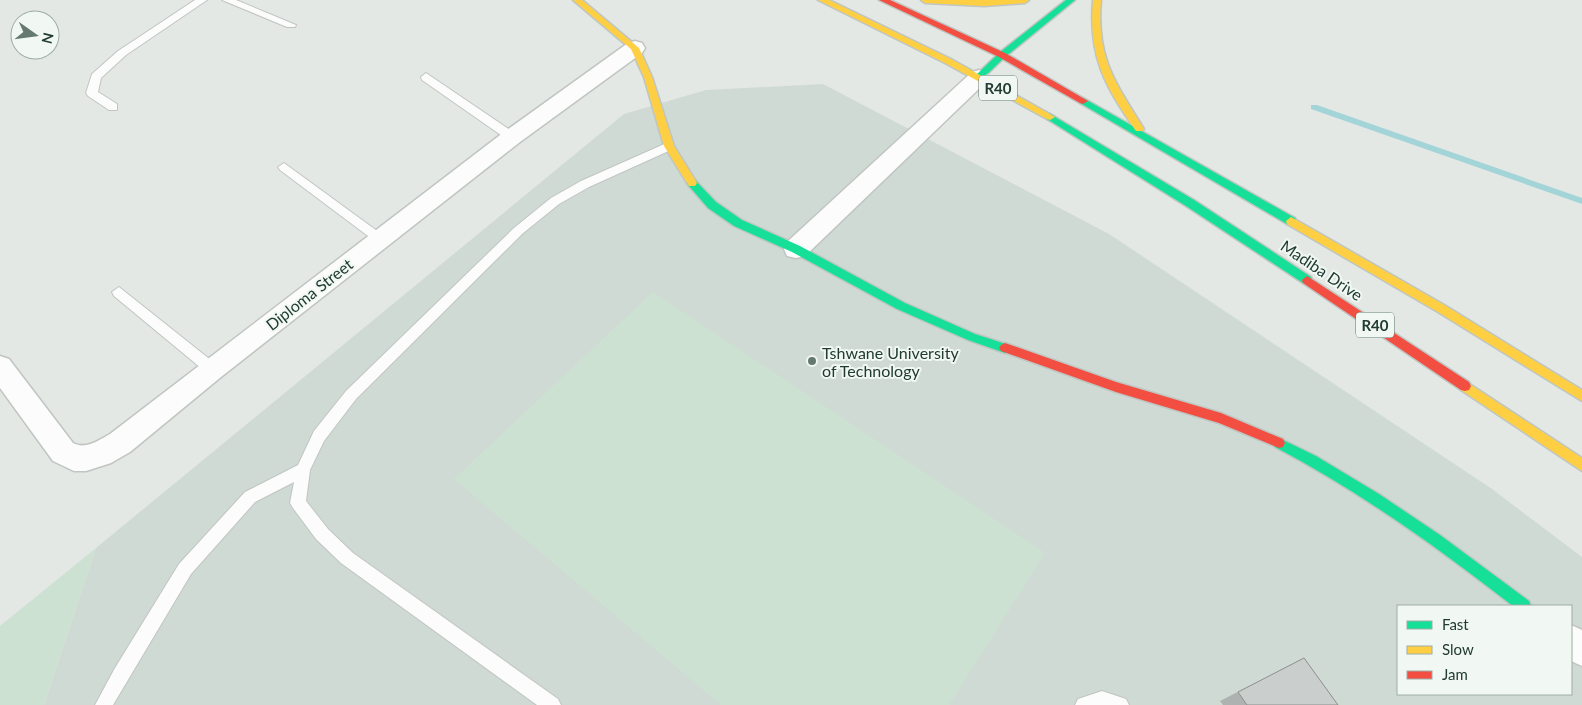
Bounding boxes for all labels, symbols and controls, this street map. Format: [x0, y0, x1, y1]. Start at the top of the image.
north arrow [10, 10, 60, 60]
text: N [39, 31, 58, 46]
road number: R40 [979, 76, 1017, 100]
street label: Madiba Drive [1278, 236, 1366, 304]
street label: Diploma Street [262, 254, 356, 334]
road number: R40 [1356, 312, 1394, 338]
place label: Tshwane University of Technology [822, 343, 959, 380]
marker: Tshwane University of Technology [806, 355, 818, 367]
legend [1397, 605, 1572, 695]
text: Fast [1442, 615, 1469, 633]
text: Slow [1442, 640, 1474, 658]
text: Jam [1442, 665, 1468, 683]

